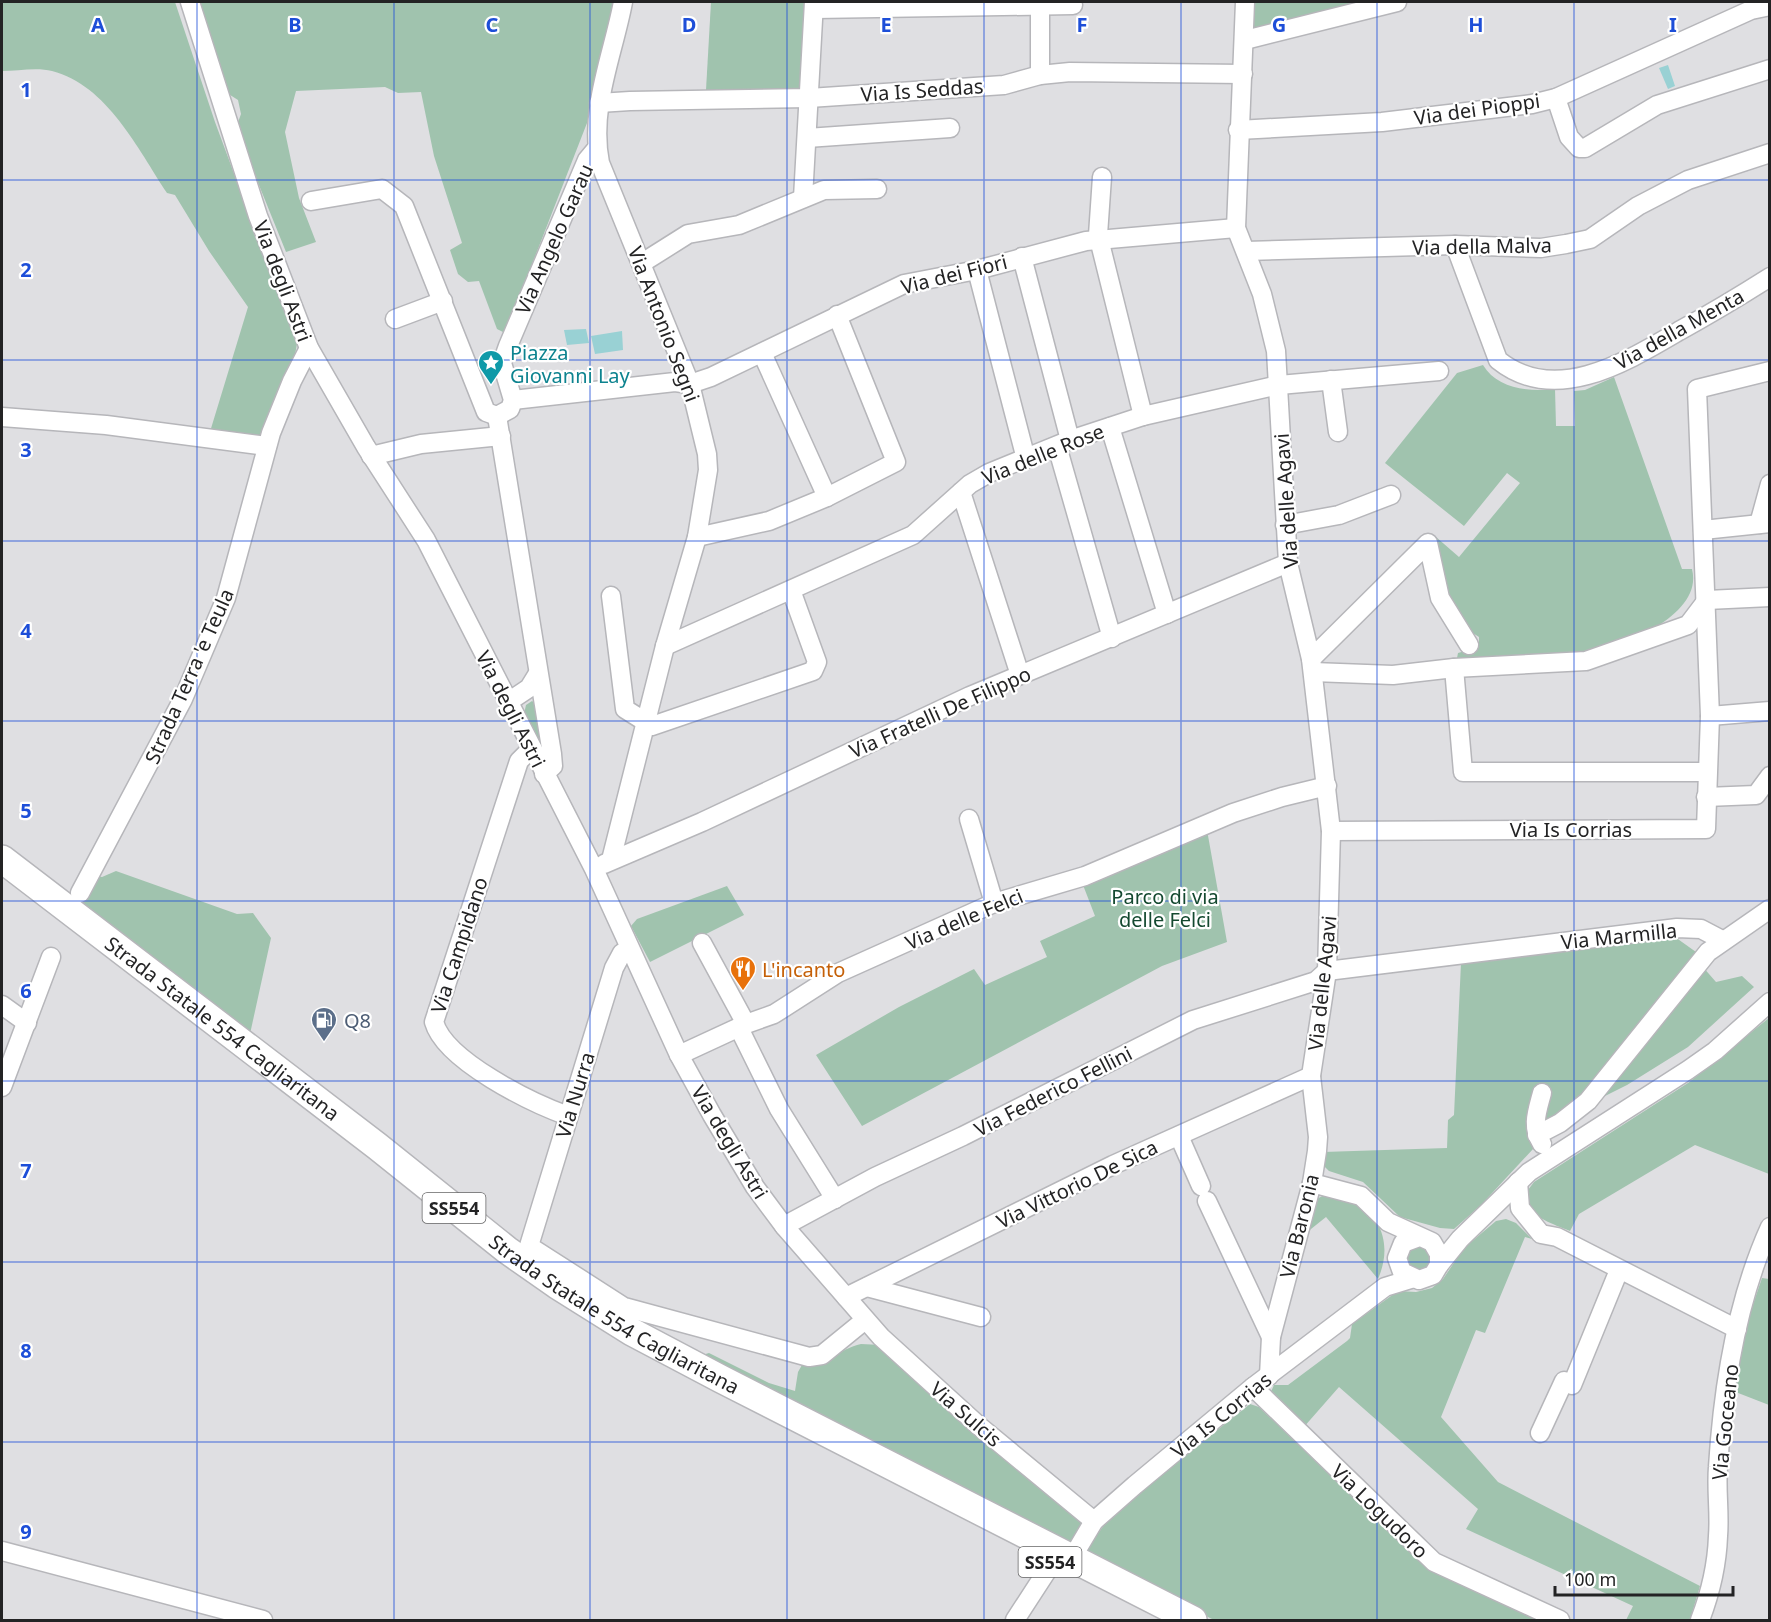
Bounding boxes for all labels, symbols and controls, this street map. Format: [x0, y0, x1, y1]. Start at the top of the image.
text: A [91, 11, 105, 38]
text: B [288, 11, 302, 38]
text: C [486, 11, 499, 38]
text: D [682, 11, 696, 38]
text: E [880, 11, 892, 38]
text: F [1077, 11, 1087, 38]
text: G [1272, 11, 1286, 38]
text: H [1468, 11, 1484, 38]
text: I [1669, 11, 1677, 38]
street label: Via Is Seddas [860, 72, 984, 108]
text: 1 [20, 76, 32, 103]
street label: Via dei Pioppi [1412, 87, 1542, 131]
street label: Via Angelo Garau [509, 160, 599, 318]
street label: Via degli Astri [247, 216, 319, 346]
street label: Via della Malva [1412, 231, 1552, 261]
street label: Via Antonio Segni [622, 242, 706, 406]
street label: Via dei Fiori [898, 248, 1010, 300]
text: 2 [20, 256, 32, 283]
street label: Via della Menta [1609, 282, 1749, 376]
place label: Piazza Giovanni Lay [510, 339, 631, 389]
place icon: Piazza Giovanni Lay [476, 348, 506, 386]
street label: Via delle Rose [978, 417, 1108, 491]
street label: Via delle Agavi [1268, 432, 1304, 570]
text: 3 [20, 436, 32, 463]
street label: Strada Terra 'e Teula [138, 584, 240, 768]
text: 4 [20, 617, 32, 644]
street label: Via degli Astri [470, 646, 552, 772]
street label: Via Fratelli De Filippo [845, 660, 1035, 764]
text: 5 [20, 797, 32, 824]
street label: Via Is Corrias [1510, 816, 1632, 843]
street label: Via Campidano [424, 873, 494, 1017]
street label: Via delle Felci [901, 882, 1027, 956]
park label: Parco di via delle Felci [1111, 883, 1219, 933]
street label: Via delle Agavi [1301, 914, 1343, 1052]
street label: Via Marmilla [1560, 916, 1678, 956]
street label: Strada Statale 554 Cagliaritana [100, 930, 346, 1126]
restaurant icon: L'incanto [728, 954, 758, 992]
place label: L'incanto [762, 956, 845, 983]
text: 6 [20, 977, 32, 1004]
fuel station icon: Q8 [309, 1005, 339, 1043]
place label: Q8 [344, 1007, 371, 1034]
street label: Via Federico Fellini [969, 1040, 1137, 1142]
street label: Via Nurra [549, 1049, 601, 1141]
street label: Via degli Astri [685, 1080, 775, 1204]
street label: Via Vittorio De Sica [992, 1133, 1162, 1235]
text: 7 [20, 1157, 32, 1184]
street label: Via Baronia [1273, 1171, 1325, 1281]
road number: SS554 [422, 1193, 486, 1223]
street label: Strada Statale 554 Cagliaritana [484, 1228, 744, 1400]
text: 8 [20, 1337, 32, 1364]
street label: Via Goceano [1705, 1363, 1745, 1481]
street label: Via Is Corrias [1165, 1366, 1277, 1464]
street label: Via Sulcis [925, 1375, 1007, 1453]
street label: Via Logudoro [1326, 1458, 1434, 1564]
text: 9 [20, 1518, 32, 1545]
road number: SS554 [1018, 1547, 1082, 1577]
scale bar [1555, 1559, 1734, 1597]
text: 100 m [1564, 1567, 1616, 1591]

